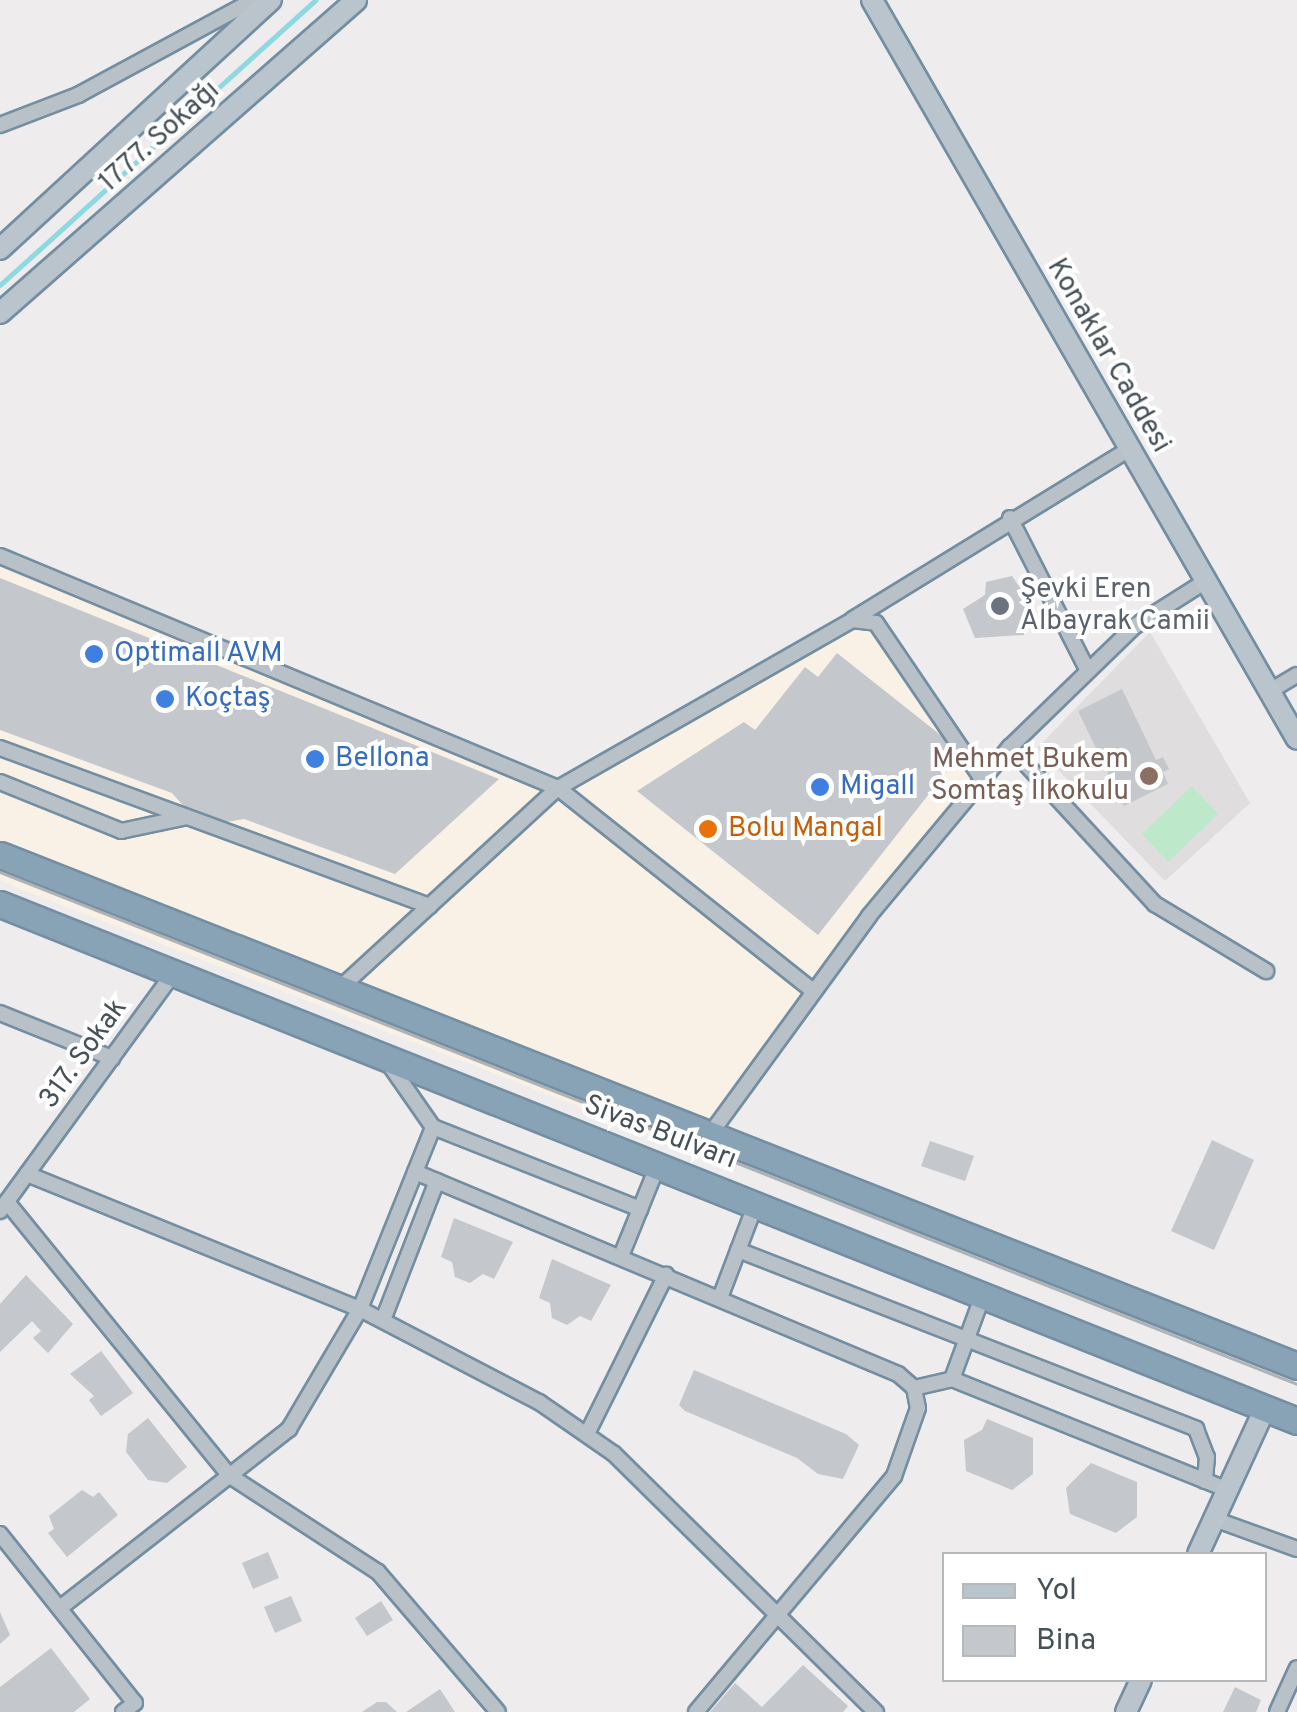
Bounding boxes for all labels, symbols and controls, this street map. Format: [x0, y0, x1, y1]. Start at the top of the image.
street label: 1777. Sokağı [93, 74, 227, 200]
street label: Konaklar Caddesi [1039, 253, 1177, 459]
place label: Şevki Eren Albayrak Camii [1020, 573, 1210, 639]
marker: Şevki Eren Albayrak Camii [989, 595, 1011, 617]
place label: Optimall AVM [114, 637, 284, 671]
marker: Optimall AVM [83, 643, 105, 665]
place label: Koçtaş [185, 682, 271, 716]
marker: Koçtaş [154, 688, 176, 710]
place label: Bellona [335, 742, 429, 776]
place label: Mehmet Bukem Somtaş İlkokulu [931, 743, 1129, 809]
marker: Bellona [304, 748, 326, 770]
marker: Mehmet Bukem Somtaş İlkokulu [1138, 765, 1160, 787]
place label: Migall [840, 770, 915, 804]
marker: Migall [809, 776, 831, 798]
place label: Bolu Mangal [728, 812, 883, 846]
marker: Bolu Mangal [697, 818, 719, 840]
street label: 317. Sokak [33, 993, 135, 1115]
street label: Sivas Bulvarı [579, 1089, 741, 1177]
legend [942, 1552, 1267, 1682]
text: Yol [1036, 1573, 1077, 1610]
text: Bina [1036, 1623, 1096, 1660]

